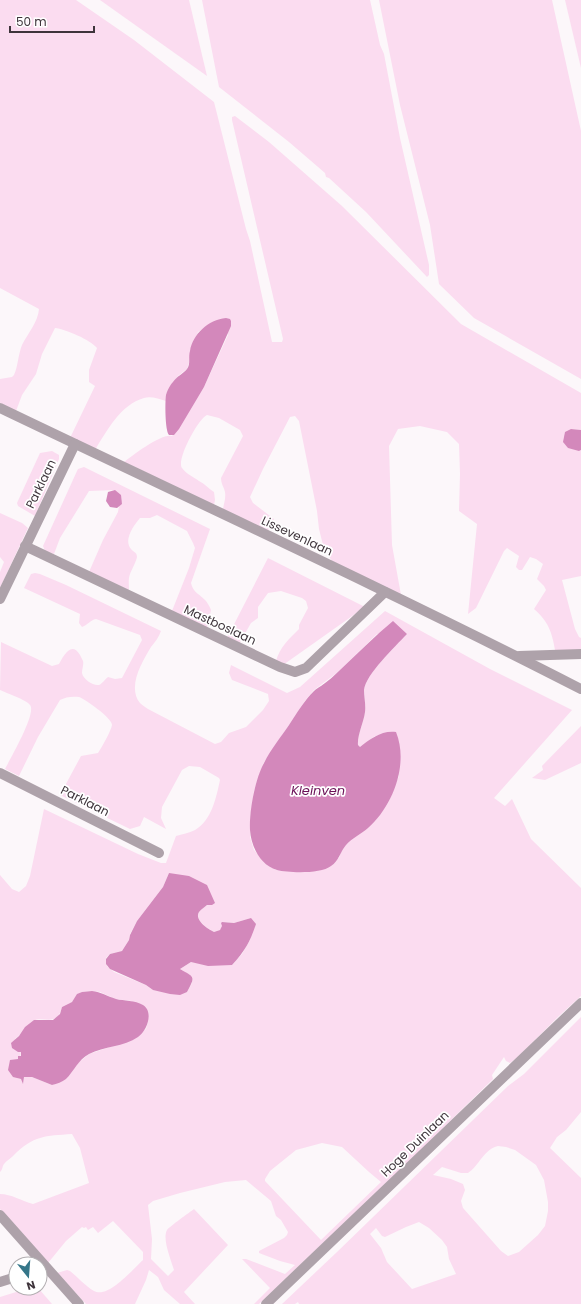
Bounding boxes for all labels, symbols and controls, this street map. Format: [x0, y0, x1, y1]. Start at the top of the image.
scale bar [10, 8, 94, 34]
text: 50 m [16, 13, 47, 30]
street label: Parklaan [21, 456, 60, 511]
street label: Lissevenlaan [259, 512, 336, 559]
street label: Mastboslaan [181, 600, 259, 649]
street label: Parklaan [58, 781, 113, 820]
water label: Kleinven [291, 781, 345, 800]
street label: Hoge Duinlaan [377, 1107, 452, 1180]
north arrow [8, 1256, 48, 1296]
text: N [25, 1277, 37, 1294]

